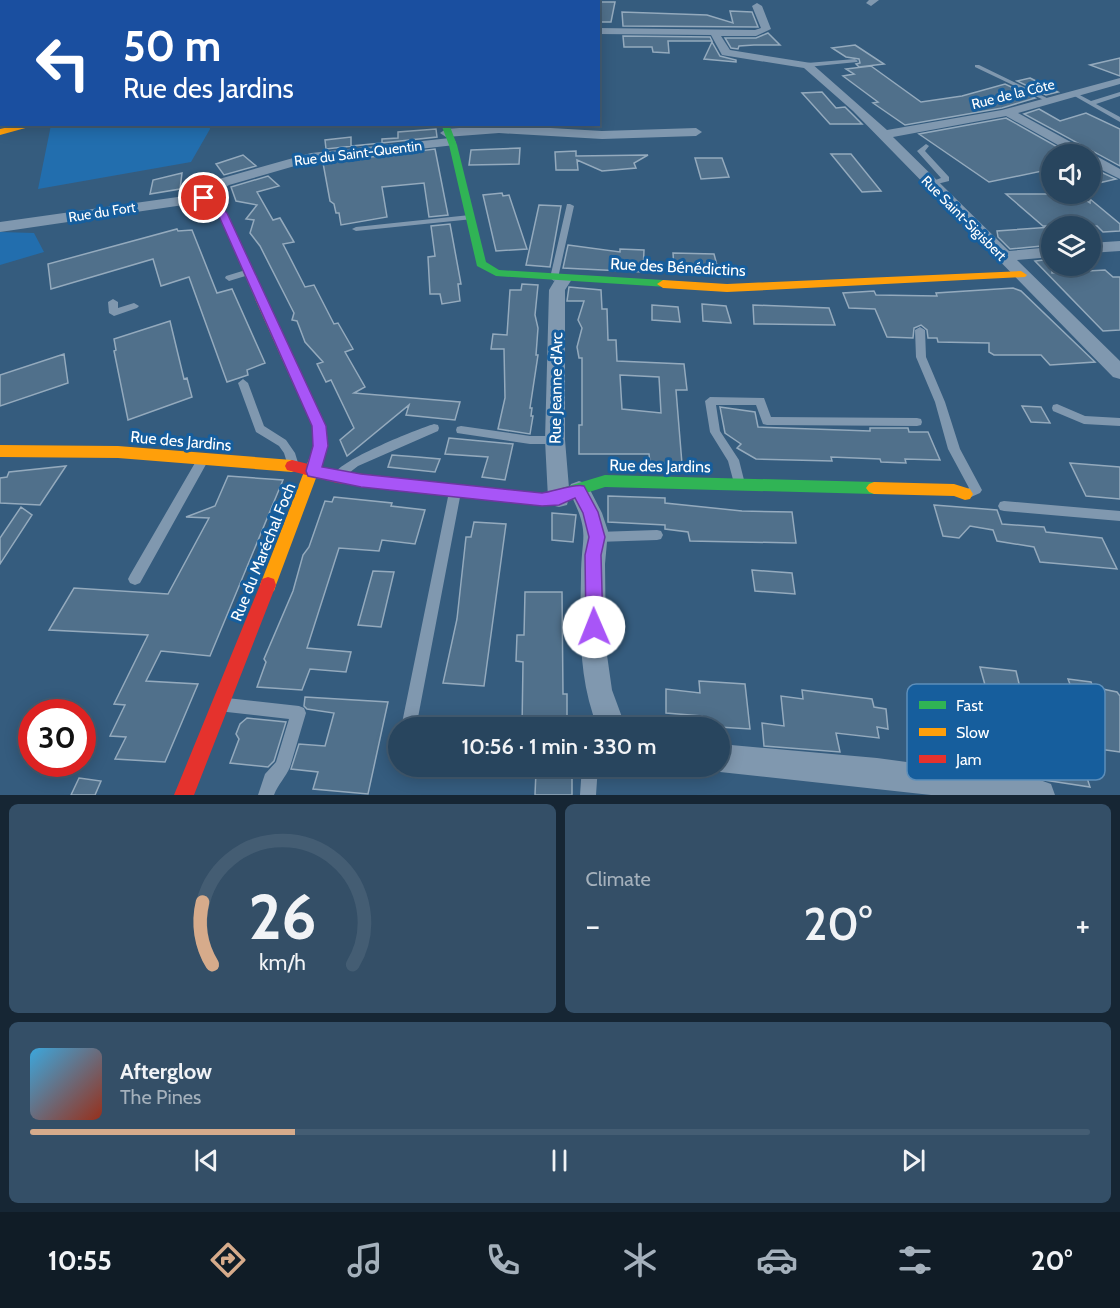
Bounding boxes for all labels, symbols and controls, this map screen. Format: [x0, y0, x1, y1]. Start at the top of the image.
text: 50 m [123, 20, 221, 72]
icon: left [24, 24, 102, 102]
text: Rue des Jardins [123, 72, 294, 105]
street label: Rue de la Côte [970, 75, 1056, 113]
street label: Rue du Saint-Quentin [293, 136, 423, 170]
map controls [1041, 144, 1101, 276]
button: sound [1041, 144, 1101, 204]
pin [178, 172, 229, 223]
street label: Rue Saint-Sigisbert [918, 172, 1011, 265]
icon: arrive [187, 181, 220, 214]
street label: Rue du Fort [67, 198, 137, 226]
button: layers [1041, 216, 1101, 276]
street label: Rue des Bénédictins [610, 254, 747, 280]
street label: Rue Jeanne d'Arc [546, 332, 566, 444]
street label: Rue des Jardins [130, 427, 233, 455]
street label: Rue des Jardins [609, 456, 711, 476]
street label: Rue du Maréchal Foch [227, 480, 299, 624]
position arrow [562, 595, 626, 659]
legend [907, 684, 1105, 780]
text: Fast [956, 696, 984, 715]
speed limit sign: 30 [18, 699, 96, 777]
text: Slow [956, 723, 990, 742]
text: 10:56 · 1 min · 330 m [462, 733, 656, 760]
text: Jam [955, 750, 982, 769]
text: Climate [586, 867, 651, 891]
text: 26 [248, 879, 316, 955]
text: 20° [804, 897, 872, 951]
text: − [586, 905, 600, 945]
text: + [1075, 905, 1090, 945]
text: km/h [259, 950, 306, 976]
text: Afterglow [120, 1058, 212, 1085]
text: The Pines [120, 1085, 201, 1109]
icon: previous [190, 1144, 223, 1177]
icon: pause [543, 1144, 576, 1177]
icon: next [897, 1144, 930, 1177]
icon: directions [207, 1239, 249, 1281]
icon: music [344, 1239, 386, 1281]
icon: phone [482, 1239, 524, 1281]
icon: climate [619, 1239, 661, 1281]
icon: car [756, 1239, 798, 1281]
icon: filters [894, 1239, 936, 1281]
text: 10:55 [48, 1244, 112, 1277]
text: 20° [1031, 1244, 1072, 1277]

